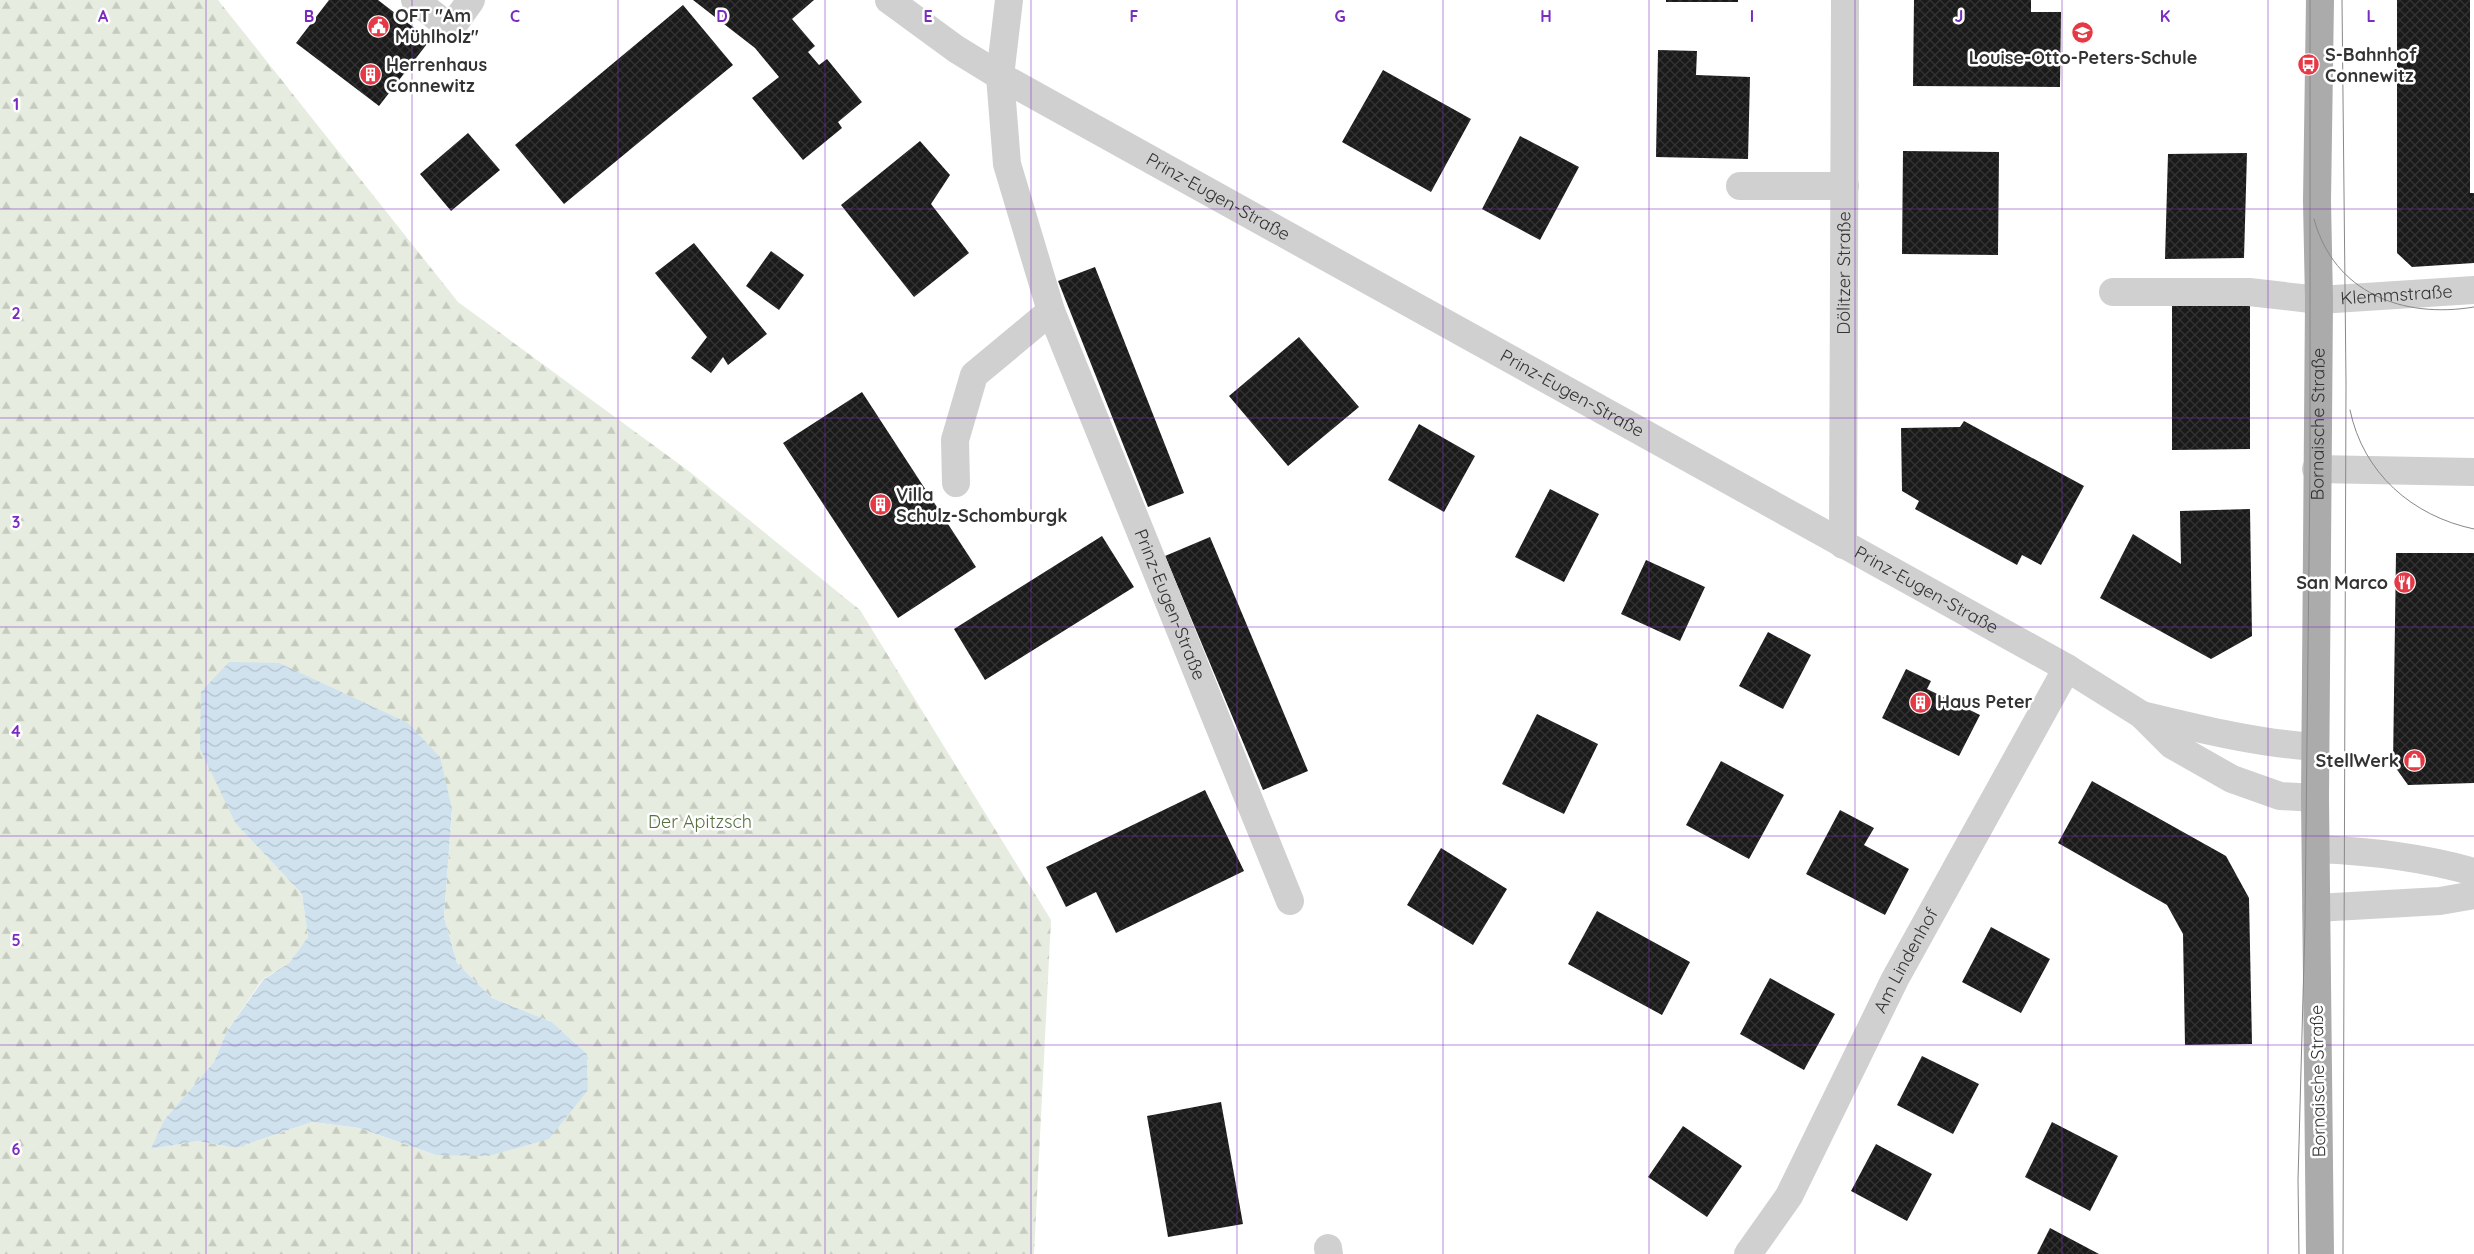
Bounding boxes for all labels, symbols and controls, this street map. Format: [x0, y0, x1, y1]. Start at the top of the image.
place label: OFT "Am Mühlholz" [395, 4, 479, 48]
text: A [98, 6, 109, 26]
text: B [304, 6, 314, 26]
text: C [510, 6, 520, 26]
text: D [716, 6, 728, 26]
text: E [923, 6, 933, 26]
text: F [1130, 6, 1139, 26]
text: G [1334, 6, 1346, 26]
text: H [1540, 6, 1552, 26]
text: I [1750, 6, 1754, 26]
text: J [1955, 6, 1963, 26]
text: K [2160, 6, 2170, 26]
text: L [2367, 6, 2376, 26]
public building icon: OFT "Am Mühlholz" [367, 14, 391, 38]
school or university icon: Louise-Otto-Peters-Schule [2071, 21, 2095, 45]
place label: S-Bahnhof Connewitz [2325, 43, 2417, 87]
place label: Louise-Otto-Peters-Schule [1969, 46, 2197, 69]
place label: Herrenhaus Connewitz [386, 53, 487, 97]
bus stop icon: S-Bahnhof Connewitz [2297, 53, 2321, 77]
building icon: Herrenhaus Connewitz [358, 63, 382, 87]
text: 1 [13, 94, 19, 114]
street label: Prinz-Eugen-Straße [1142, 147, 1294, 246]
street label: Dölitzer Straße [1832, 211, 1855, 335]
street label: Klemmstraße [2340, 279, 2453, 310]
text: 2 [11, 303, 21, 323]
street label: Prinz-Eugen-Straße [1496, 344, 1648, 442]
street label: Bornaische Straße [2305, 348, 2330, 501]
place label: Villa Schulz-Schomburgk [896, 483, 1068, 527]
building icon: Villa Schulz-Schomburgk [868, 493, 892, 517]
text: 3 [12, 512, 20, 532]
street label: Prinz-Eugen-Straße [1129, 525, 1211, 683]
street label: Prinz-Eugen-Straße [1851, 540, 2003, 639]
place label: San Marco [2296, 571, 2388, 594]
restaurant icon: San Marco [2392, 571, 2416, 595]
building icon: Haus Peter [1909, 690, 1933, 714]
place label: Haus Peter [1937, 690, 2033, 713]
text: 4 [11, 721, 21, 741]
place label: StellWerk [2316, 749, 2399, 772]
shop icon: StellWerk [2403, 749, 2427, 773]
park label: Der Apitzsch [648, 810, 752, 833]
street label: Am Lindenhof [1868, 903, 1943, 1017]
text: 5 [11, 930, 21, 950]
street label: Bornaische Straße [2305, 1004, 2330, 1158]
text: 6 [12, 1139, 21, 1159]

